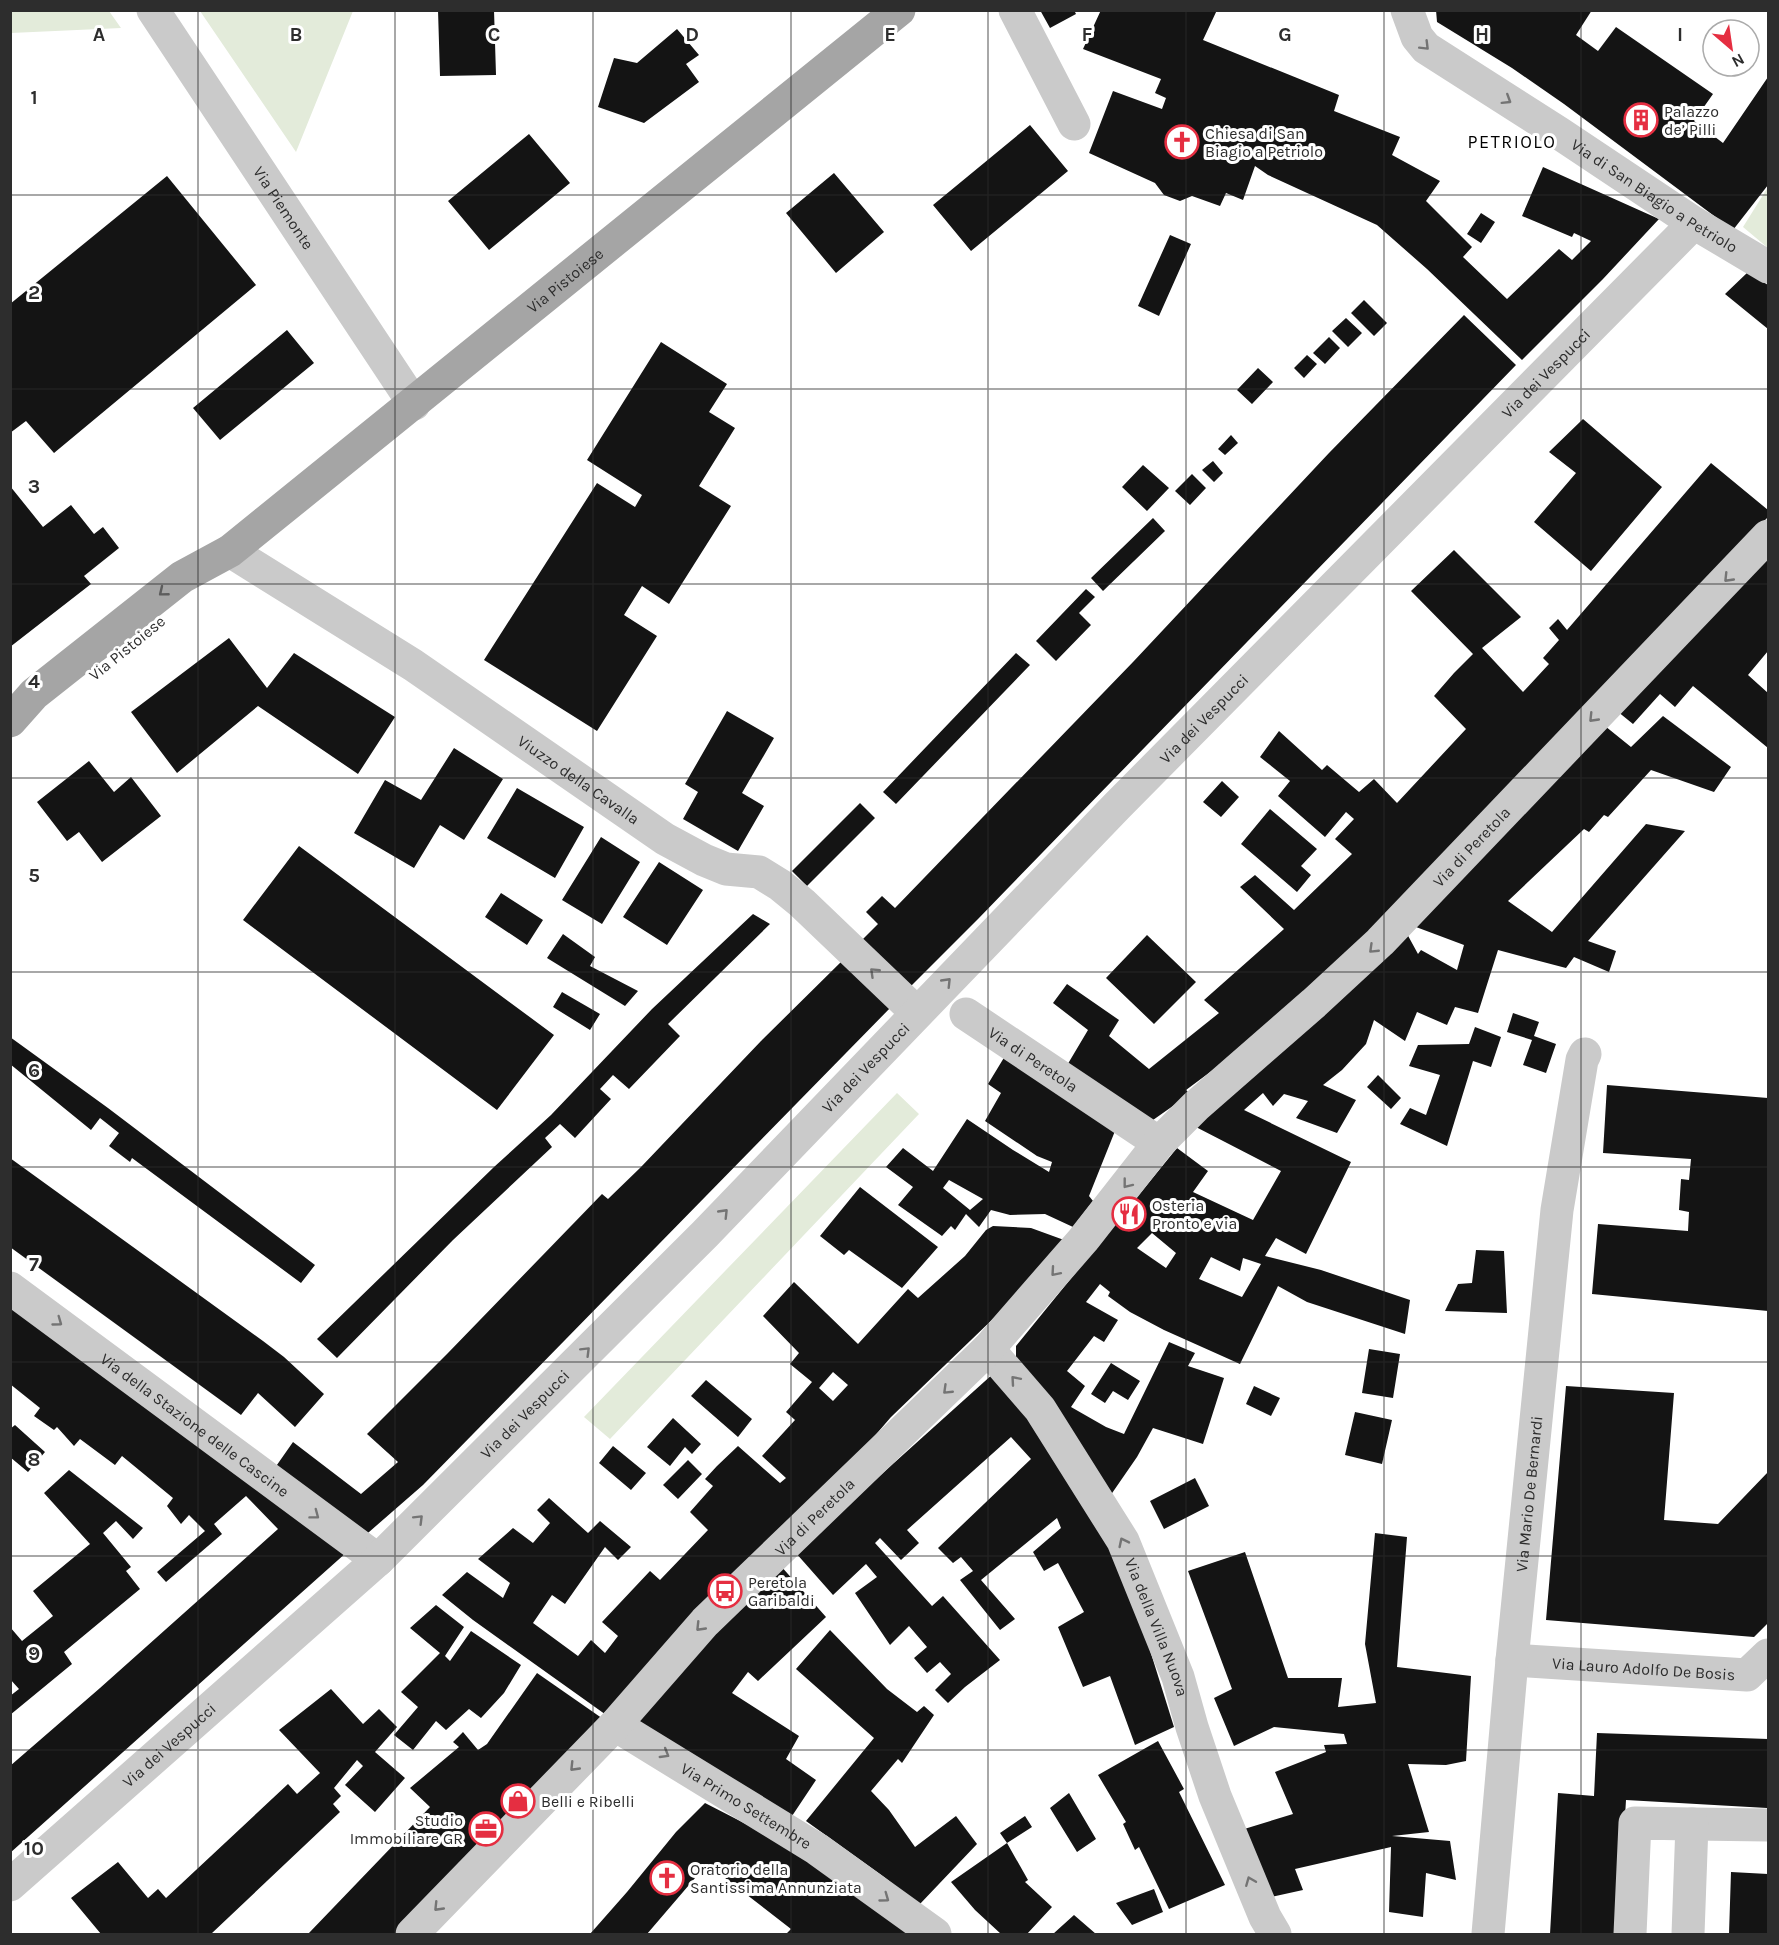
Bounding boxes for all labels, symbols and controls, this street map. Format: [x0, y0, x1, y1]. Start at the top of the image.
north arrow [1701, 18, 1761, 78]
text: A [93, 23, 106, 46]
text: B [290, 23, 302, 46]
text: C [488, 23, 500, 46]
text: D [685, 23, 699, 46]
text: E [884, 23, 896, 46]
text: F [1082, 23, 1093, 46]
text: G [1278, 23, 1292, 46]
text: H [1475, 23, 1489, 46]
text: I [1677, 23, 1683, 46]
one-way arrow [1418, 39, 1429, 49]
text: N [1728, 50, 1748, 72]
text: 1 [30, 86, 38, 109]
one-way arrow [1501, 93, 1511, 105]
building icon: Palazzo de’ Pilli [1623, 102, 1659, 138]
place label: Palazzo de’ Pilli [1664, 102, 1719, 139]
church icon: Chiesa di San Biagio a Petriolo [1164, 124, 1200, 160]
place label: Chiesa di San Biagio a Petriolo [1205, 124, 1323, 161]
district label: PETRIOLO [1468, 131, 1556, 153]
street label: Via di San Biagio a Petriolo [1568, 134, 1741, 256]
street label: Via Piemonte [249, 162, 318, 253]
street label: Via Pistoiese [523, 244, 607, 317]
text: 2 [28, 281, 40, 304]
street label: Via dei Vespucci [1497, 324, 1594, 422]
text: 3 [28, 475, 40, 498]
one-way arrow [1724, 571, 1735, 581]
one-way arrow [159, 585, 170, 596]
street label: Via Pistoiese [85, 611, 169, 685]
text: 4 [28, 670, 40, 693]
street label: Via dei Vespucci [1155, 670, 1252, 767]
one-way arrow [1589, 712, 1600, 722]
street label: Viuzzo della Cavalla [514, 731, 643, 828]
street label: Via di Peretola [1429, 803, 1514, 891]
text: 5 [28, 864, 40, 887]
one-way arrow [1369, 942, 1379, 953]
one-way arrow [871, 969, 882, 980]
one-way arrow [940, 979, 951, 990]
street label: Via dei Vespucci [818, 1018, 913, 1117]
street label: Via di Peretola [985, 1022, 1082, 1096]
text: 6 [28, 1059, 40, 1082]
one-way arrow [1124, 1177, 1135, 1188]
restaurant icon: Osteria Pronto e via [1111, 1196, 1147, 1232]
place label: Osteria Pronto e via [1152, 1196, 1237, 1233]
one-way arrow [717, 1210, 728, 1221]
text: 7 [29, 1253, 39, 1276]
one-way arrow [1052, 1265, 1063, 1276]
one-way arrow [51, 1315, 62, 1326]
one-way arrow [580, 1347, 590, 1358]
street label: Via della Stazione delle Cascine [97, 1349, 293, 1501]
street label: Via dei Vespucci [476, 1365, 573, 1462]
one-way arrow [1011, 1376, 1022, 1387]
one-way arrow [943, 1383, 953, 1394]
street label: Via Mario De Bernardi [1511, 1415, 1546, 1573]
text: 8 [28, 1448, 40, 1471]
street label: Via di Peretola [770, 1474, 858, 1559]
one-way arrow [308, 1507, 319, 1518]
one-way arrow [412, 1515, 423, 1525]
one-way arrow [1118, 1537, 1130, 1548]
street label: Via della Villa Nuova [1121, 1555, 1192, 1698]
bus stop icon: Peretola Garibaldi [707, 1573, 743, 1609]
place label: Peretola Garibaldi [748, 1573, 815, 1610]
one-way arrow [696, 1621, 707, 1631]
text: 9 [28, 1642, 40, 1665]
street label: Via Lauro Adolfo De Bosis [1551, 1653, 1736, 1684]
street label: Via dei Vespucci [118, 1698, 219, 1791]
one-way arrow [659, 1747, 669, 1759]
street label: Via Primo Settembre [677, 1758, 815, 1853]
one-way arrow [570, 1760, 581, 1770]
shop icon: Belli e Ribelli [500, 1783, 536, 1819]
place label: Belli e Ribelli [541, 1792, 635, 1811]
place label: Studio Immobiliare GR [350, 1811, 463, 1848]
office icon: Studio Immobiliare GR [468, 1811, 504, 1847]
text: 10 [24, 1837, 44, 1860]
church icon: Oratorio della Santissima Annunziata [649, 1860, 685, 1896]
place label: Oratorio della Santissima Annunziata [690, 1860, 862, 1897]
one-way arrow [1245, 1877, 1257, 1888]
one-way arrow [878, 1891, 889, 1902]
one-way arrow [435, 1899, 446, 1910]

